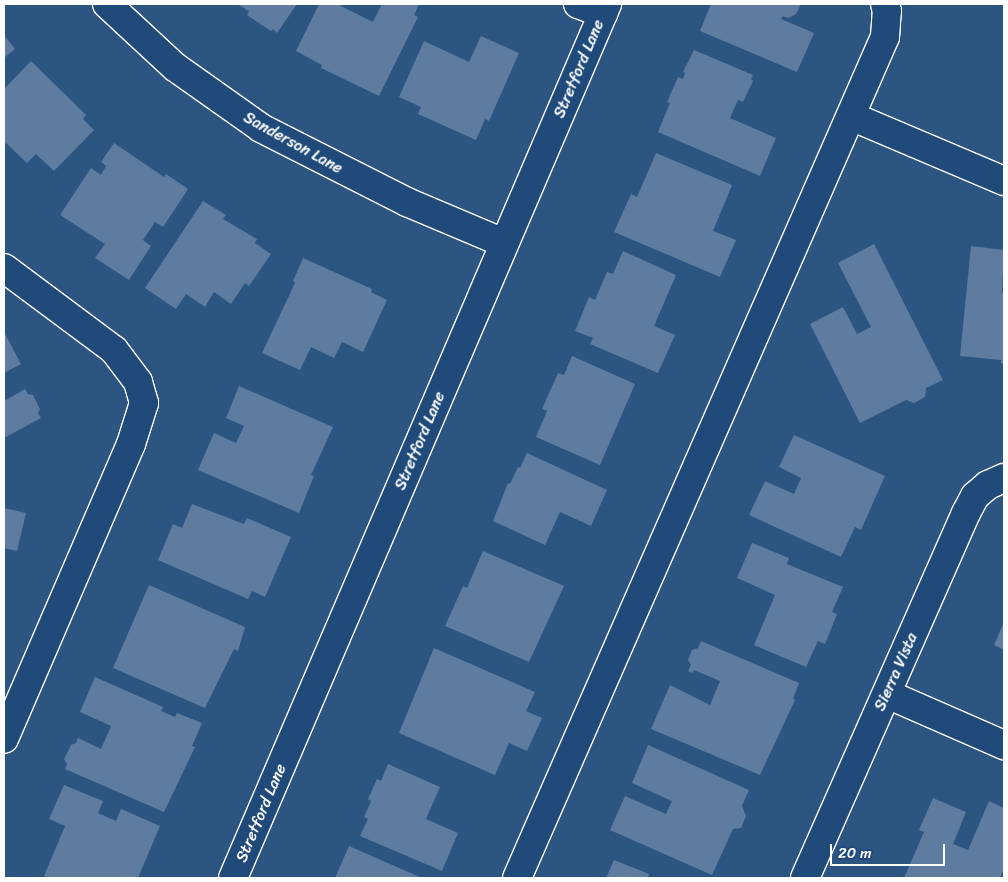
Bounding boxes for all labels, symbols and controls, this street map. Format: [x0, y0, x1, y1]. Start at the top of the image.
street label: Stretford Lane [550, 17, 608, 121]
street label: Sanderson Lane [240, 108, 346, 178]
street label: Stretford Lane [391, 389, 449, 493]
street label: Sierra Vista [870, 630, 922, 714]
street label: Stretford Lane [232, 761, 290, 865]
scale bar [833, 834, 948, 866]
text: 20 m [838, 840, 872, 866]

